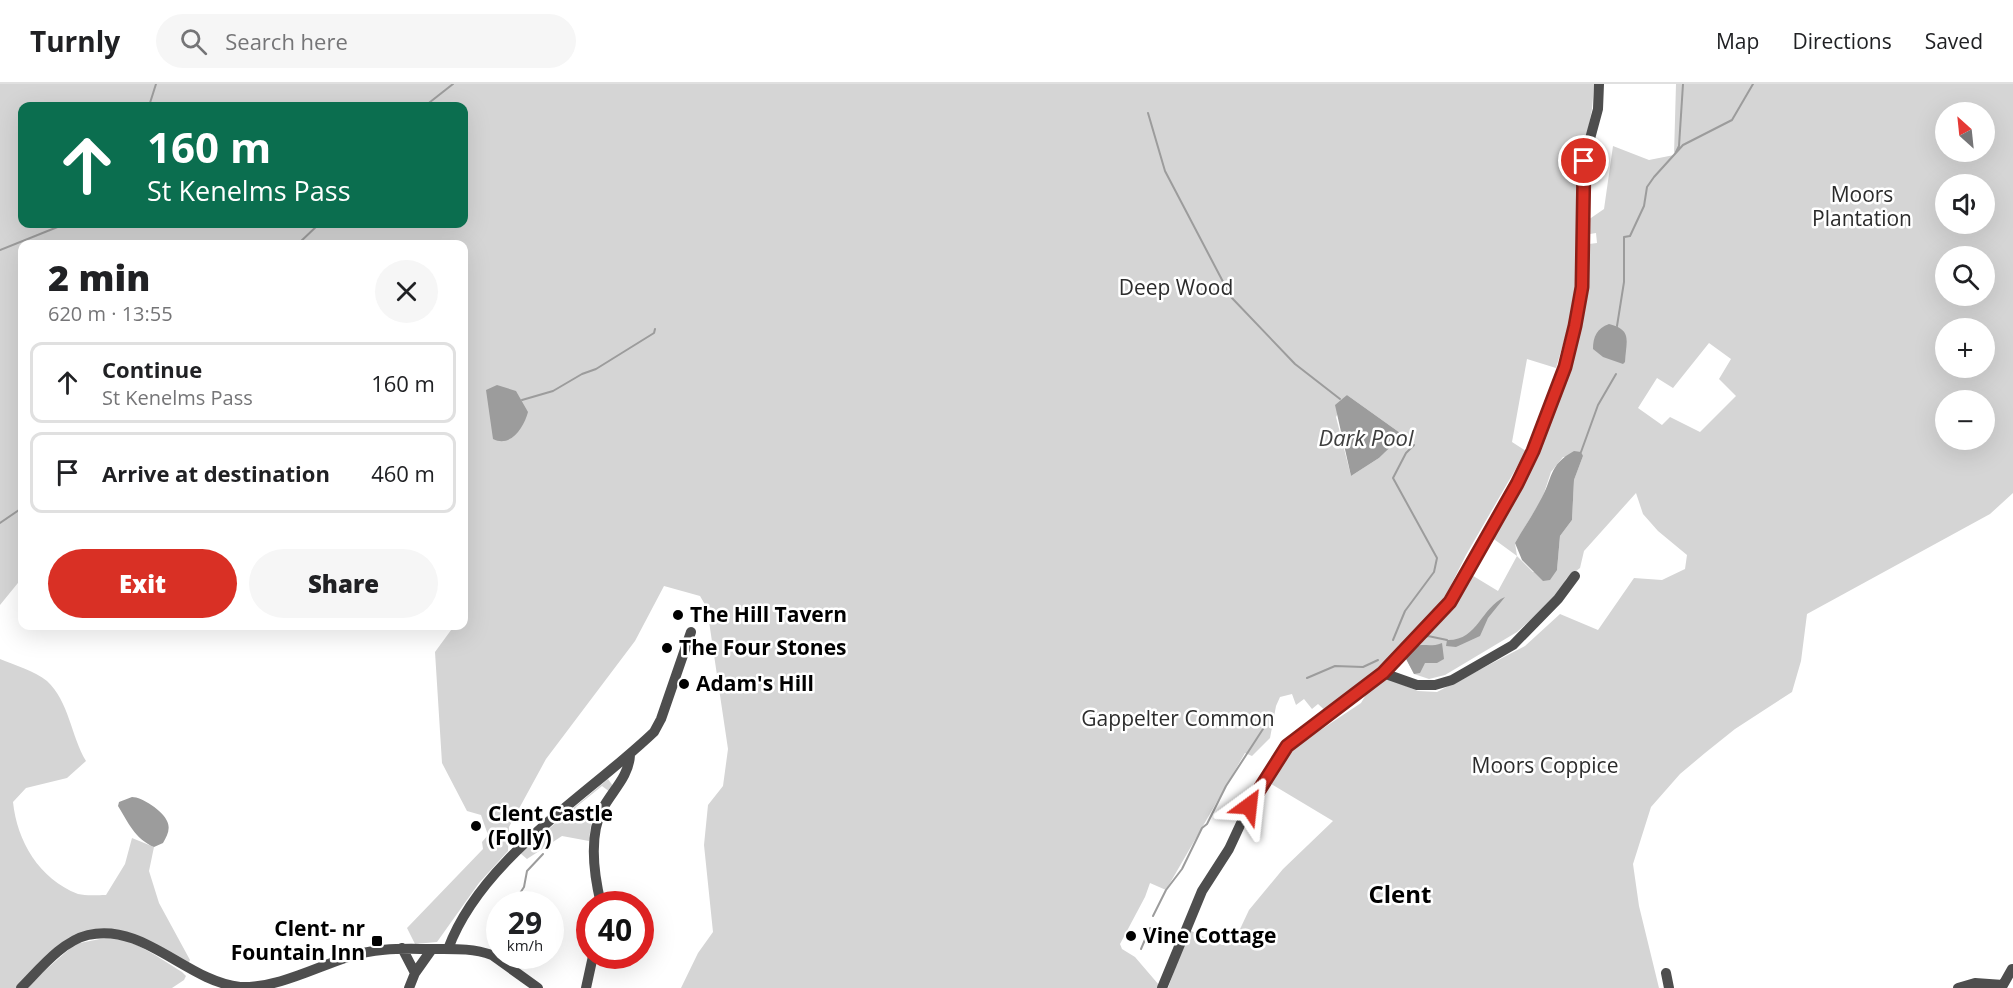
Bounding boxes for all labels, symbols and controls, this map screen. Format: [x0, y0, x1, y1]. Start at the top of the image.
search box [156, 14, 576, 68]
text: Turnly [30, 22, 120, 60]
icon: search [177, 25, 210, 58]
text: Search here [225, 26, 348, 56]
text: Map [1716, 27, 1759, 55]
text: Directions [1792, 27, 1892, 55]
text: Saved [1925, 27, 1983, 55]
north arrow [1935, 102, 1995, 162]
map controls [1935, 102, 1995, 450]
text: 160 m [147, 118, 271, 175]
icon: ahead [48, 126, 126, 204]
pin [1558, 135, 1609, 186]
icon: arrive [1567, 144, 1600, 177]
text: St Kenelms Pass [147, 172, 351, 209]
button: sound [1935, 174, 1995, 234]
park label: Moors Plantation [1812, 180, 1912, 232]
button: search [1935, 246, 1995, 306]
text: 2 min [48, 253, 150, 302]
button: close [375, 260, 438, 323]
park label: Deep Wood [1119, 273, 1233, 301]
text: 620 m · 13:55 [48, 300, 173, 327]
button: + [1935, 318, 1995, 378]
text: Continue [102, 354, 202, 384]
icon: ahead [51, 366, 84, 399]
text: 160 m [371, 368, 435, 398]
text: St Kenelms Pass [102, 384, 253, 411]
button: − [1935, 390, 1995, 450]
water label: Dark Pool [1318, 422, 1414, 452]
icon: arrive [51, 456, 84, 489]
text: Arrive at destination [102, 458, 330, 488]
text: 460 m [371, 458, 435, 488]
button: Exit [48, 549, 237, 618]
button: Share [249, 549, 438, 618]
place label: The Hill Tavern [690, 600, 847, 628]
marker: The Hill Tavern [671, 608, 685, 622]
place label: The Four Stones [679, 633, 846, 661]
marker: The Four Stones [660, 641, 674, 655]
place label: Adam's Hill [696, 669, 814, 697]
marker: Adam's Hill [677, 677, 691, 691]
park label: Gappelter Common [1081, 704, 1275, 732]
park label: Moors Coppice [1472, 751, 1618, 779]
position arrow [1217, 774, 1281, 838]
place label: Clent Castle (Folly) [488, 799, 613, 851]
marker: Clent Castle (Folly) [469, 819, 483, 833]
district label: Clent [1369, 877, 1432, 910]
speed limit sign: 40 [576, 891, 654, 969]
text: 29 [508, 902, 542, 943]
place label: Clent- nr Fountain Inn [231, 914, 365, 966]
place label: Vine Cottage [1143, 921, 1276, 949]
marker: Vine Cottage [1124, 929, 1138, 943]
marker: Clent- nr Fountain Inn [370, 934, 384, 948]
text: km/h [507, 935, 543, 955]

